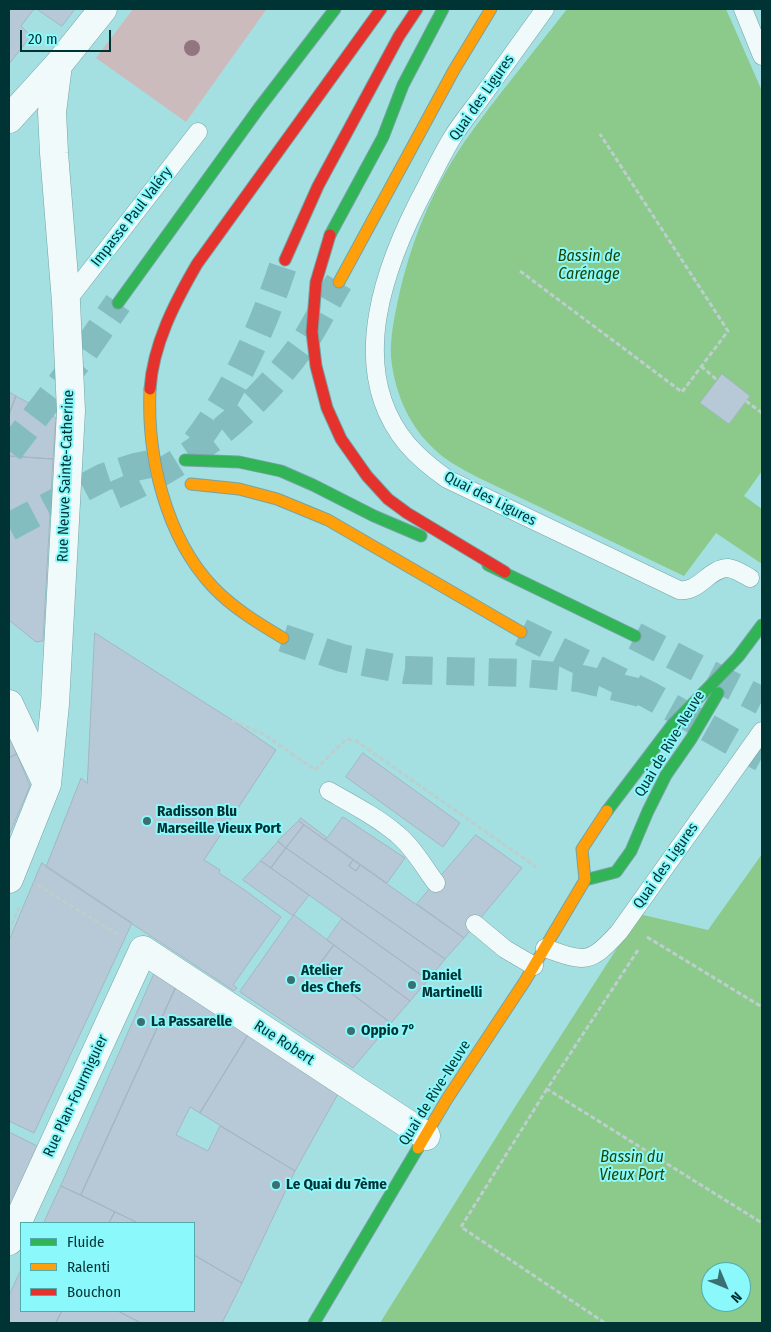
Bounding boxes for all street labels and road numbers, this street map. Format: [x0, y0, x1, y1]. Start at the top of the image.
street label: Quai des Ligures [446, 51, 518, 145]
street label: Impasse Paul Valéry [88, 164, 176, 270]
street label: Rue Neuve Sainte-Catherine [54, 390, 78, 562]
street label: Quai des Ligures [441, 468, 539, 530]
street label: Quai de Rive-Neuve [631, 688, 709, 800]
street label: Quai des Ligures [630, 819, 702, 913]
street label: Rue Robert [250, 1017, 318, 1069]
street label: Rue Plan-Fourmiguier [40, 1032, 112, 1160]
street label: Quai de Rive-Neuve [395, 1037, 475, 1149]

